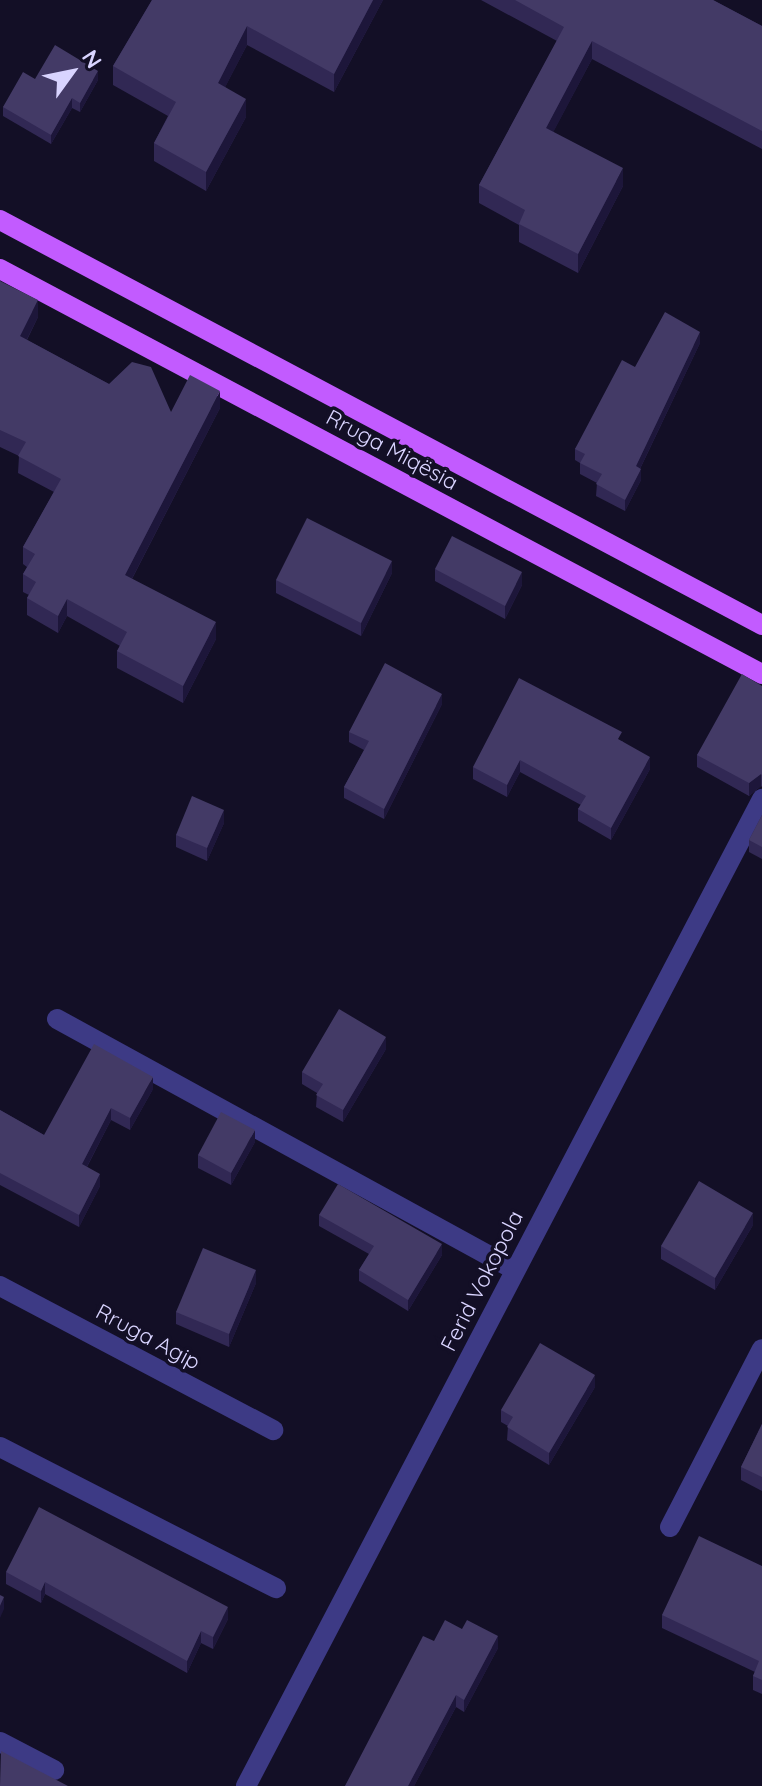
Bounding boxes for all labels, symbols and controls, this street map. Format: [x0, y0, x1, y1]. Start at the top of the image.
north arrow [32, 32, 112, 112]
text: N [76, 45, 108, 73]
street label: Rruga Miqësia [322, 404, 462, 496]
street label: Ferid Vokopola [435, 1206, 529, 1356]
street label: Rruga Agip [91, 1298, 205, 1376]

